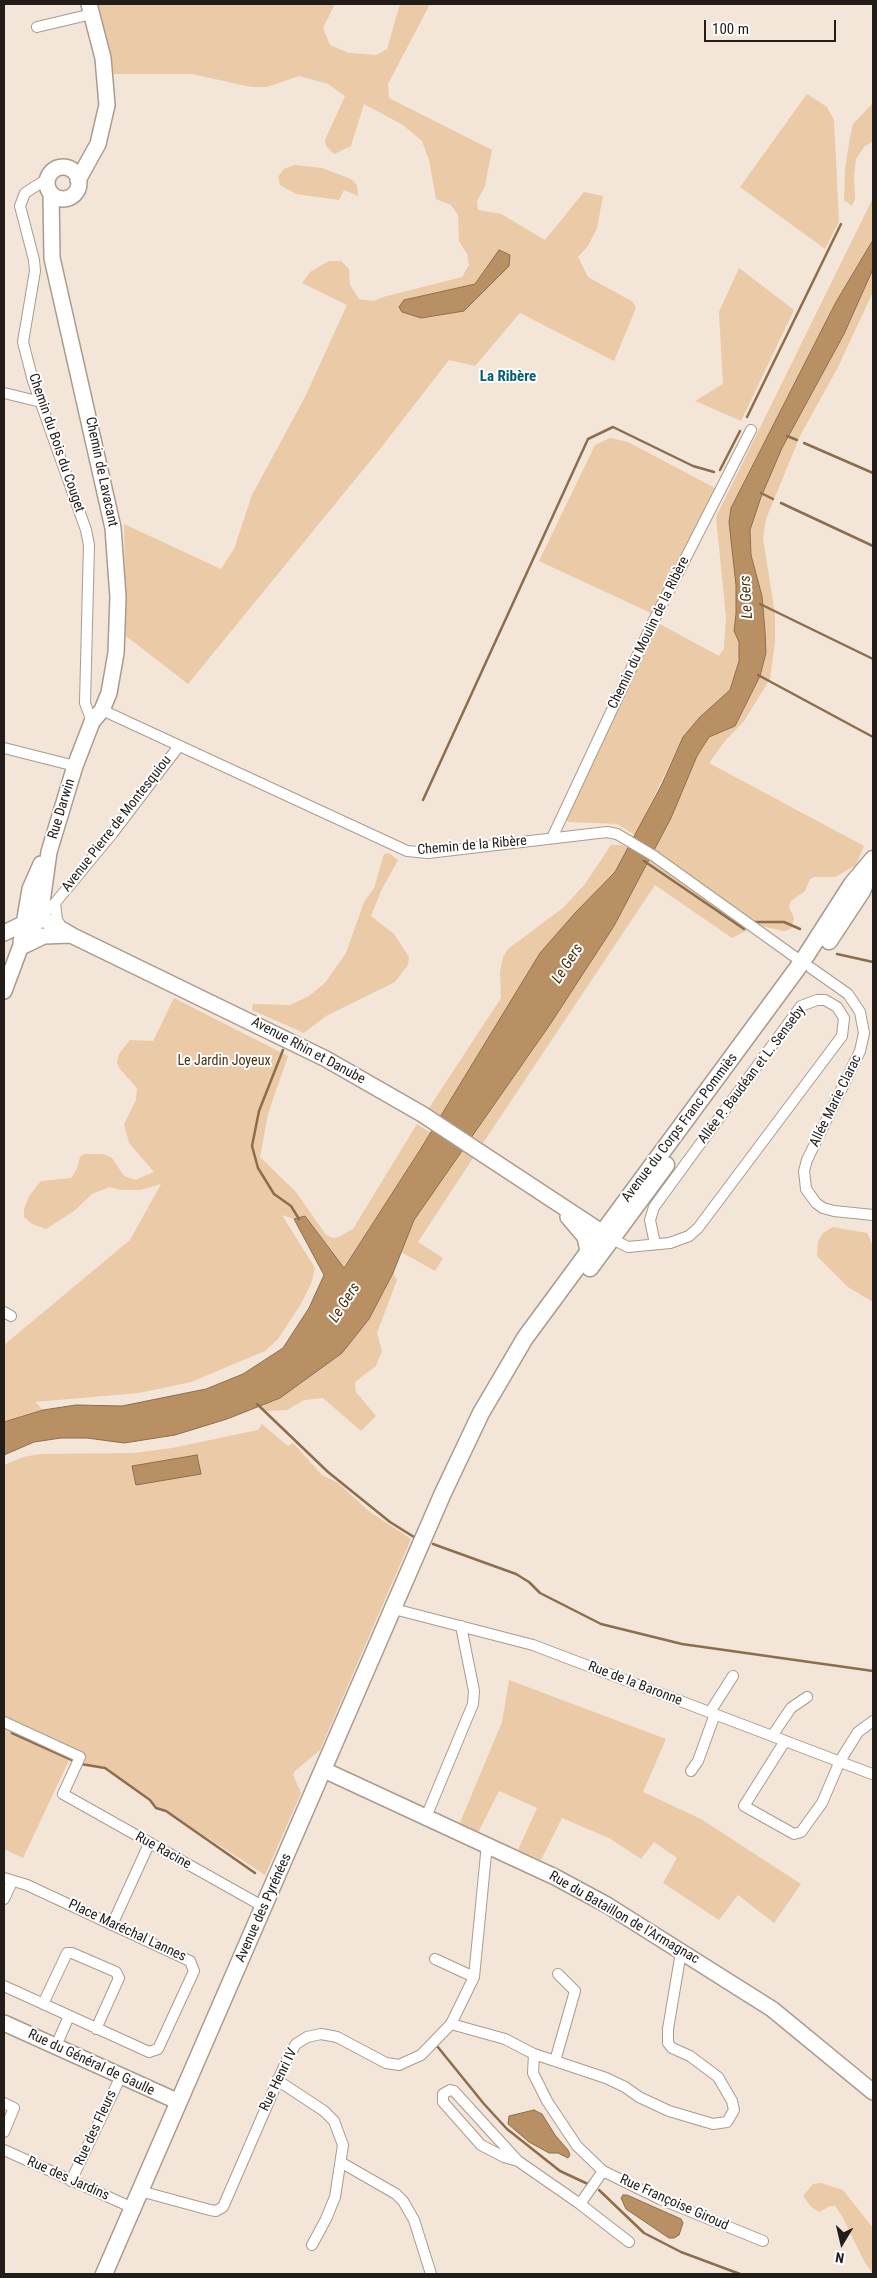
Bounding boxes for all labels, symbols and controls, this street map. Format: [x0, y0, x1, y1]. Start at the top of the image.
scale bar [707, 10, 840, 42]
text: 100 m [712, 20, 749, 38]
district label: La Ribère [480, 368, 536, 386]
street label: Chemin du Bois du Couget [24, 371, 88, 515]
street label: Chemin de Lavacant [81, 416, 121, 528]
street label: Chemin du Moulin de la Ribère [605, 554, 693, 712]
water label: Le Gers [737, 575, 757, 619]
street label: Avenue Pierre de Montesquiou [59, 753, 175, 895]
street label: Rue Darwin [45, 777, 79, 841]
street label: Chemin de la Ribère [417, 833, 527, 859]
water label: Le Gers [549, 941, 587, 987]
street label: Allée P. Baudéan et L. Senseby [695, 1003, 809, 1147]
street label: Avenue Rhin et Danube [248, 1014, 368, 1088]
street label: Avenue du Corps Franc Pommiès [619, 1050, 741, 1206]
street label: Allée Marie Clarac [806, 1052, 866, 1150]
park label: Le Jardin Joyeux [177, 1053, 271, 1069]
water label: Le Gers [326, 1280, 364, 1326]
street label: Rue de la Baronne [586, 1658, 684, 1710]
street label: Rue Racine [132, 1829, 194, 1873]
street label: Avenue des Pyrénées [232, 1851, 296, 1965]
street label: Rue du Bataillon de l'Armagnac [546, 1868, 702, 1968]
street label: Place Maréchal Lannes [65, 1896, 189, 1966]
street label: Rue du Général de Gaulle [25, 2026, 157, 2100]
street label: Rue Henri IV [257, 2046, 301, 2114]
street label: Rue des Fleurs [71, 2088, 121, 2168]
street label: Rue des Jardins [24, 2153, 112, 2205]
street label: Rue Françoise Giroud [617, 2171, 731, 2235]
north arrow [817, 2218, 867, 2268]
text: N [834, 2249, 845, 2266]

